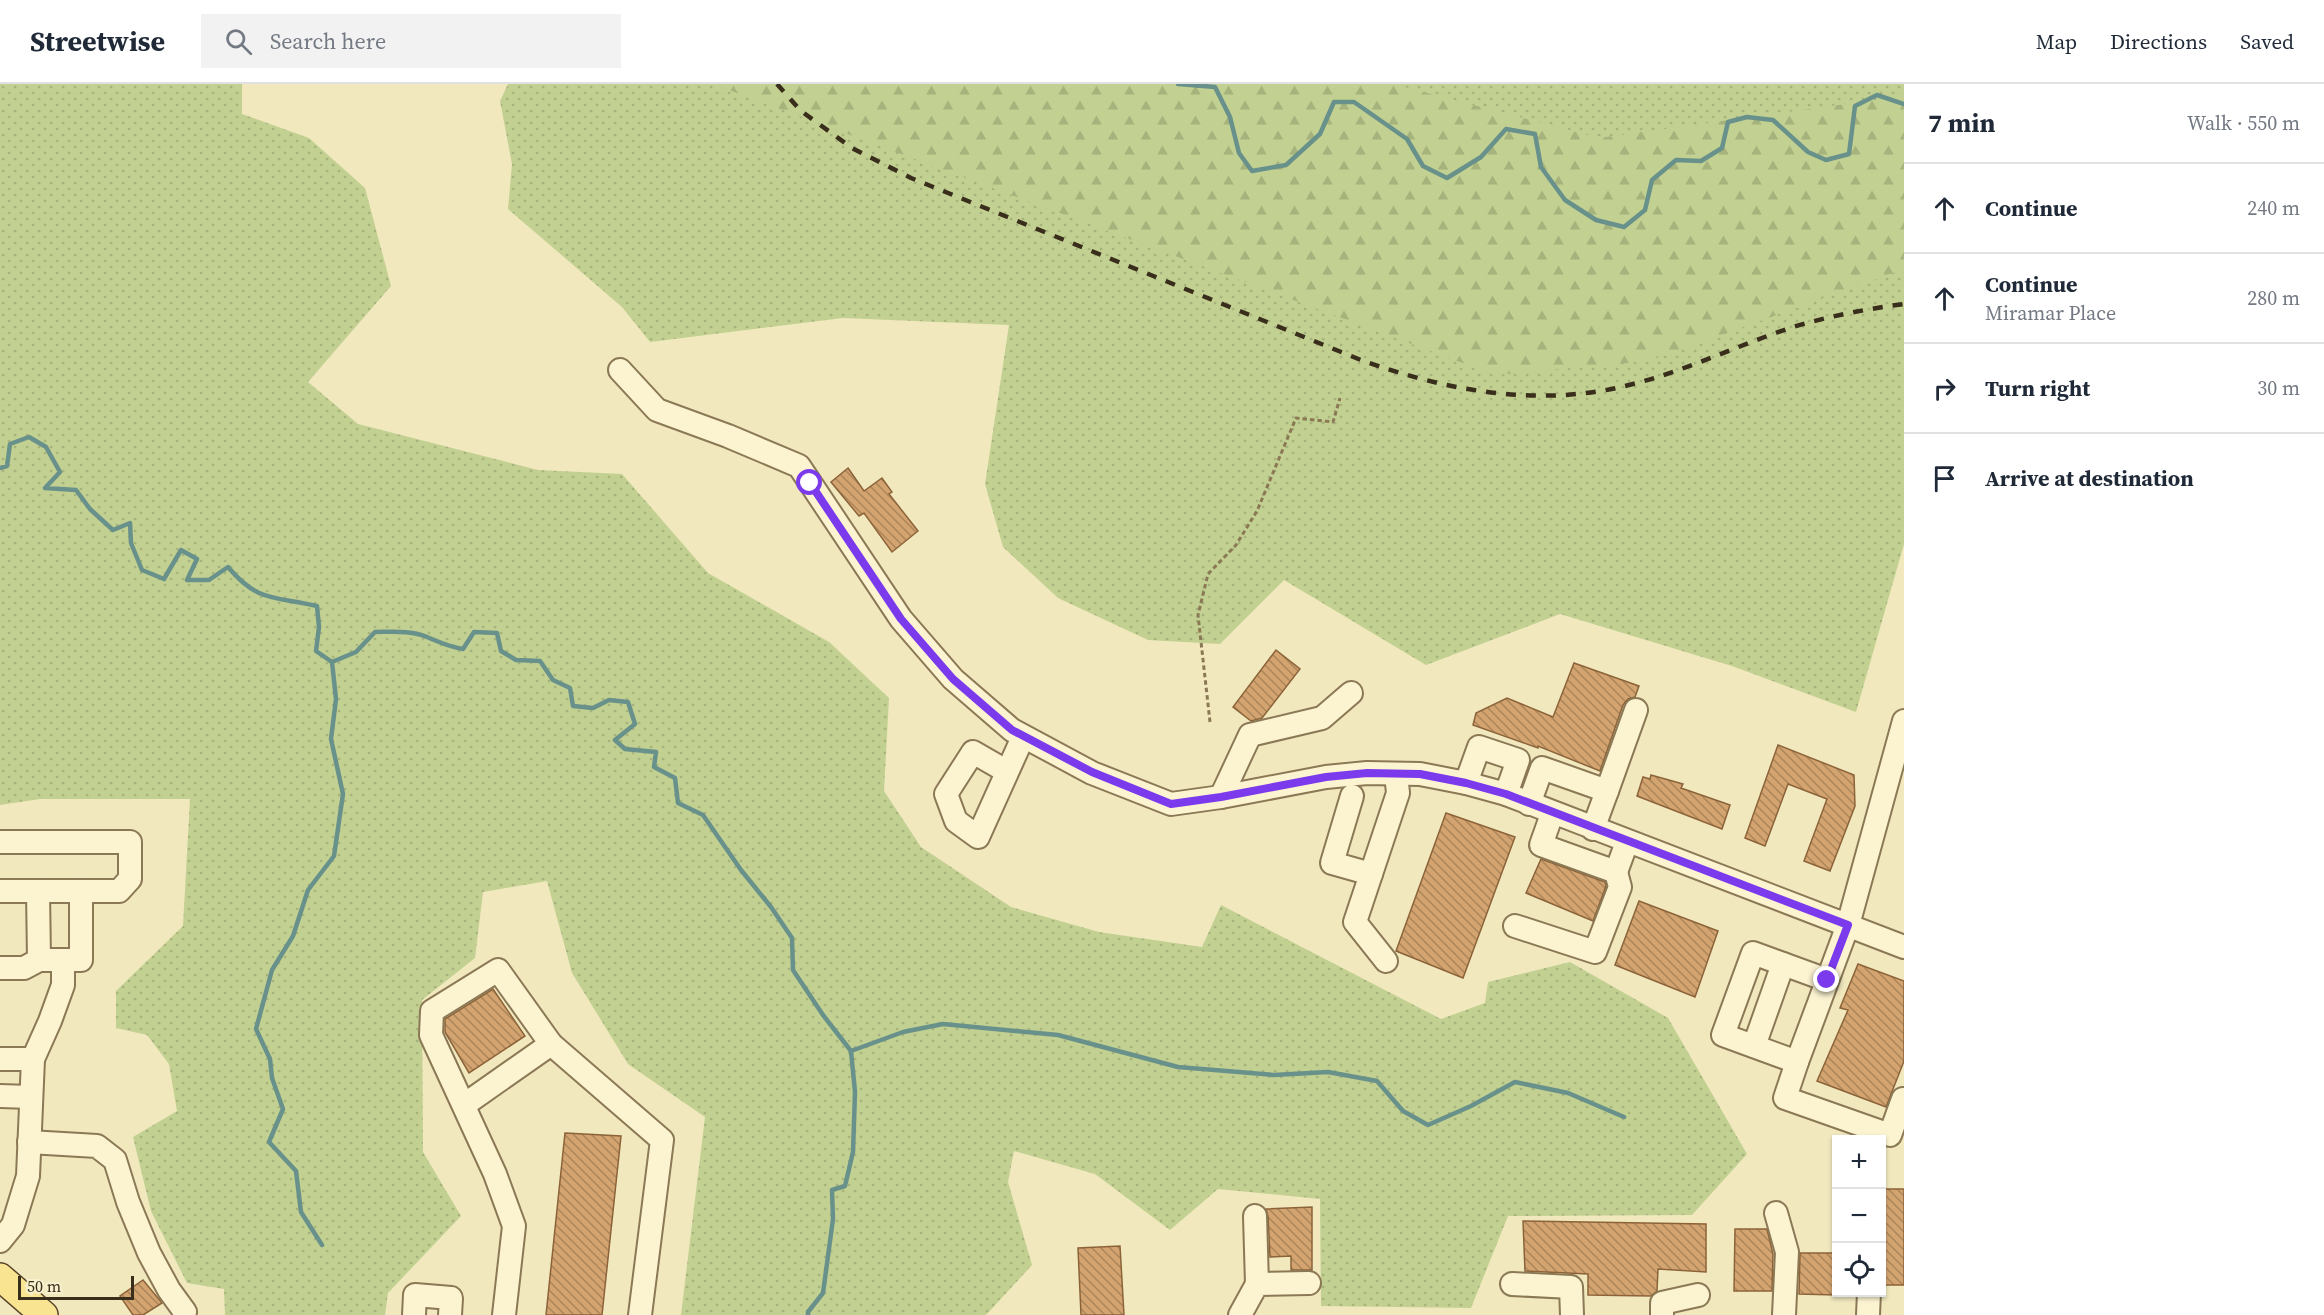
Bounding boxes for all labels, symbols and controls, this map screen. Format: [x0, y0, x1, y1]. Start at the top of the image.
search box [201, 14, 621, 68]
text: Streetwise [30, 22, 165, 60]
icon: search [222, 25, 255, 58]
text: Search here [270, 26, 386, 56]
text: Map [2036, 27, 2077, 56]
text: Directions [2110, 27, 2207, 56]
text: Saved [2240, 27, 2294, 56]
text: 7 min [1928, 105, 1995, 141]
text: Walk · 550 m [2187, 109, 2300, 137]
icon: ahead [1928, 192, 1961, 225]
text: Continue [1985, 193, 2078, 223]
text: 240 m [2247, 194, 2300, 222]
text: Continue [1985, 269, 2078, 299]
icon: ahead [1928, 282, 1961, 315]
text: 280 m [2247, 284, 2300, 312]
text: Miramar Place [1985, 299, 2116, 327]
icon: right [1928, 372, 1961, 405]
text: Turn right [1985, 373, 2090, 403]
text: 30 m [2257, 374, 2300, 402]
icon: arrive [1928, 462, 1961, 495]
text: Arrive at destination [1985, 463, 2194, 493]
route start [796, 469, 822, 495]
route end [1813, 966, 1839, 992]
map controls [1832, 1135, 1886, 1297]
button: + [1832, 1135, 1886, 1189]
button: − [1832, 1189, 1886, 1243]
button: locate [1832, 1243, 1886, 1297]
scale bar [18, 1273, 134, 1300]
text: 50 m [27, 1275, 61, 1297]

